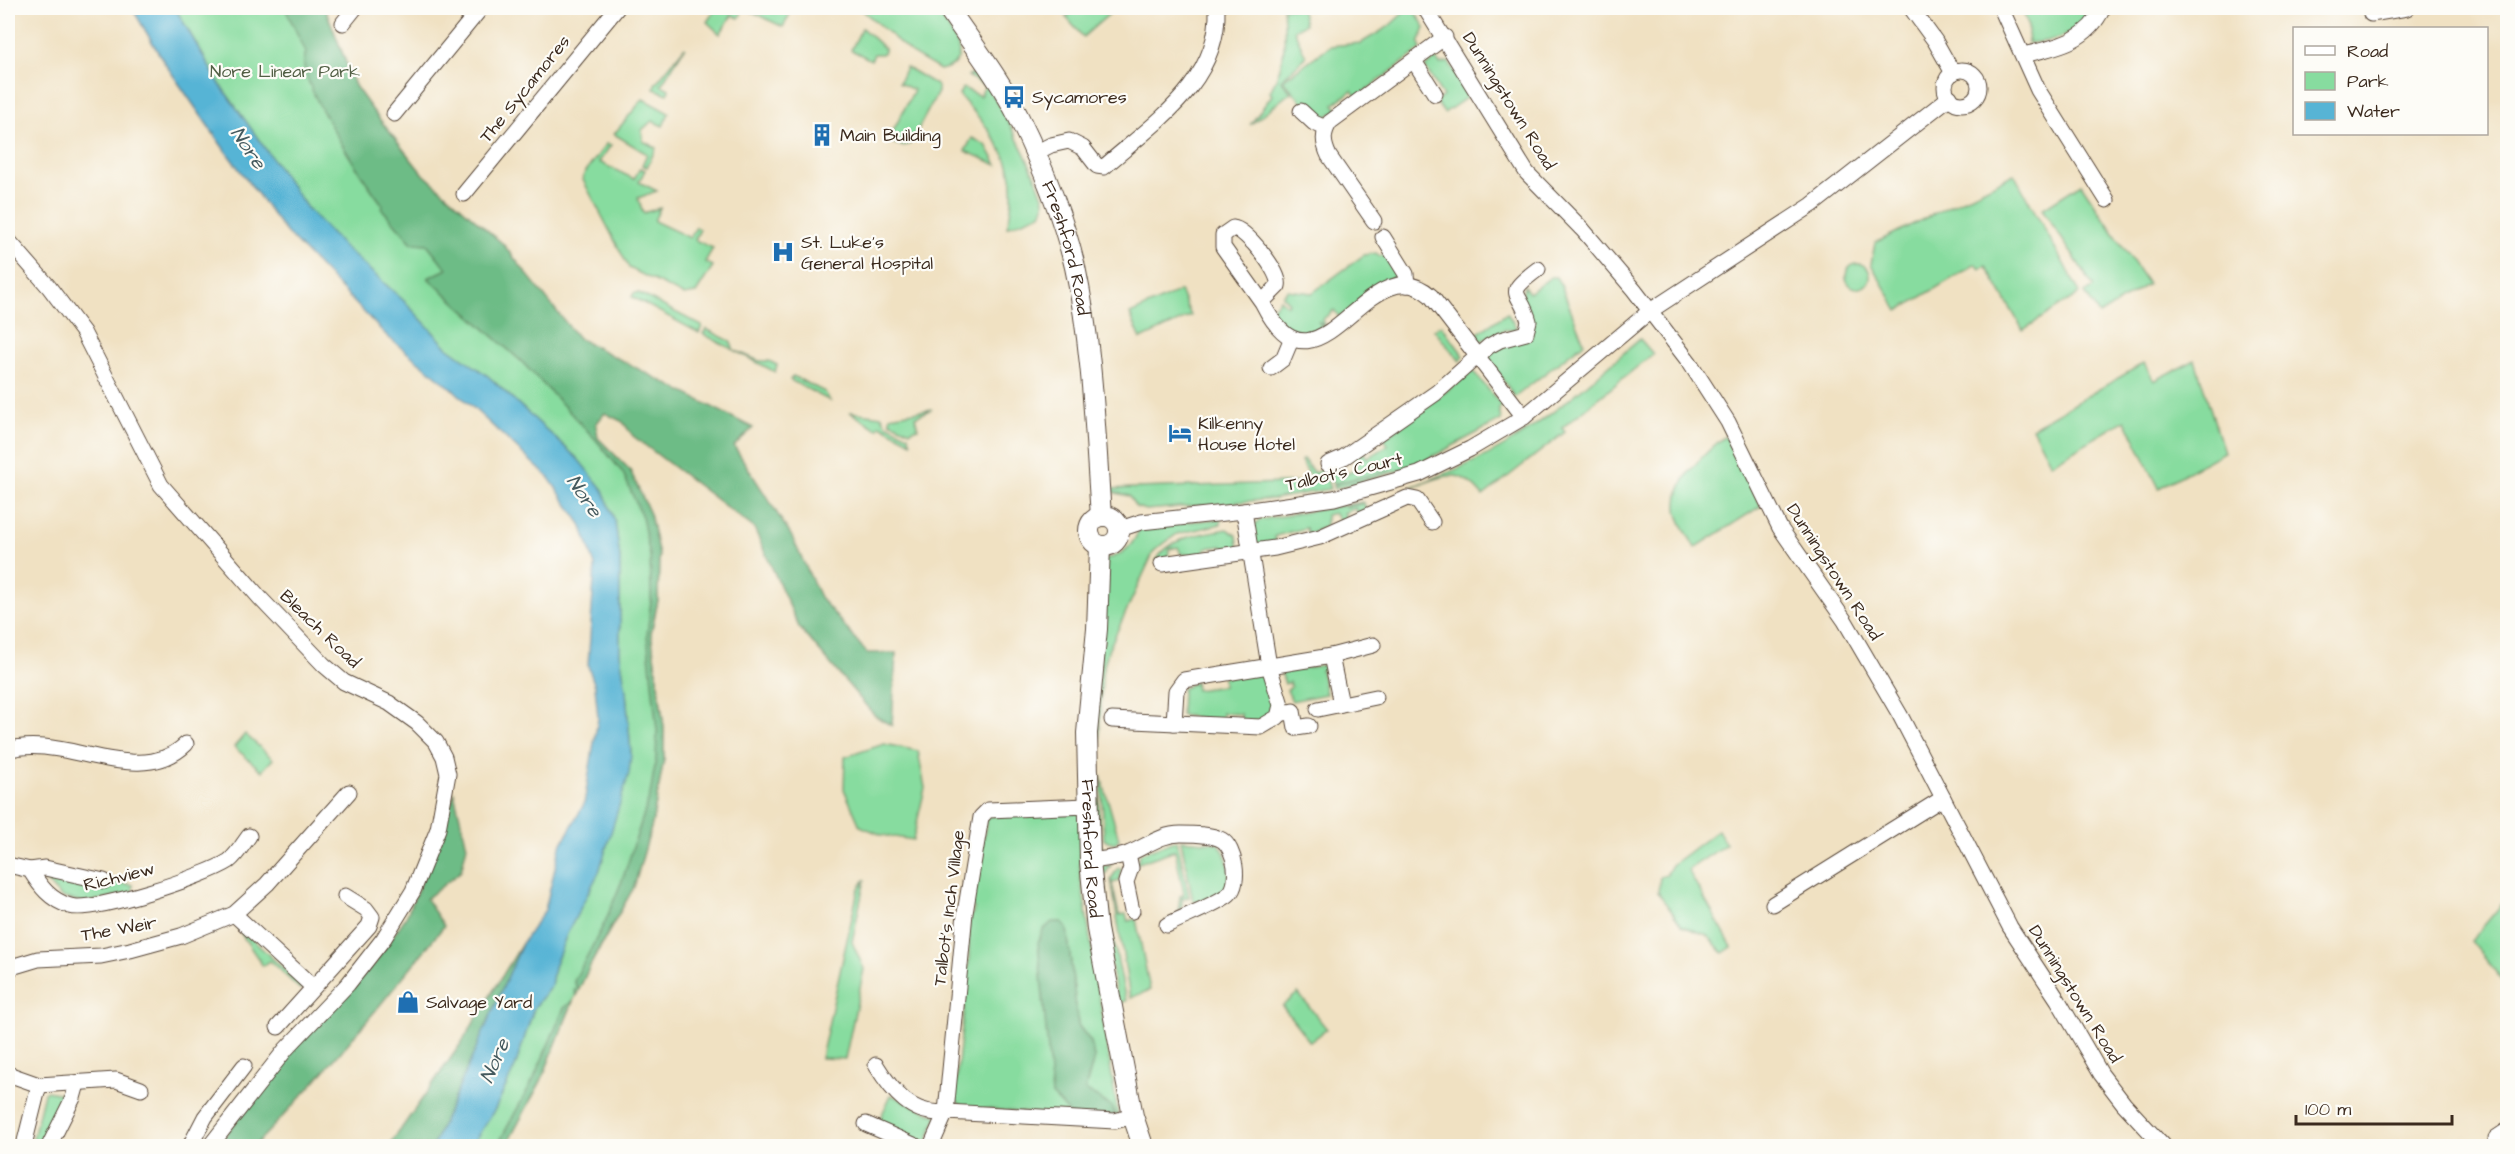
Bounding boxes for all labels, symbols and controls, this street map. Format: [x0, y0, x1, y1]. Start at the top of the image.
street label: Dunningstown Road [1456, 27, 1562, 175]
legend [2293, 27, 2488, 135]
street label: The Sycamores [474, 30, 577, 149]
text: Road [2347, 39, 2388, 64]
park label: Nore Linear Park [210, 59, 360, 84]
text: Park [2347, 69, 2389, 94]
bus stop icon: Sycamores [1001, 84, 1027, 110]
place label: Sycamores [1032, 85, 1127, 111]
text: Water [2347, 99, 2400, 124]
water label: Nore [224, 121, 273, 176]
building icon: Main Building [809, 122, 835, 148]
place label: Main Building [840, 123, 941, 149]
street label: Freshford Road [1036, 177, 1096, 317]
place label: St. Luke's General Hospital [801, 230, 933, 276]
hospital icon: St. Luke's General Hospital [770, 239, 796, 265]
place label: Kilkenny House Hotel [1198, 411, 1295, 457]
hotel icon: Kilkenny House Hotel [1167, 420, 1193, 446]
street label: Talbot's Court [1283, 446, 1406, 498]
water label: Nore [560, 469, 609, 524]
street label: Dunningstown Road [1780, 499, 1888, 646]
street label: Bleach Road [274, 584, 366, 674]
street label: Freshford Road [1076, 779, 1108, 919]
street label: Talbot's Inch Village [927, 828, 972, 988]
street label: Richview [81, 856, 157, 898]
street label: The Weir [79, 910, 159, 948]
street label: Dunningstown Road [2022, 920, 2128, 1068]
shop icon: Salvage Yard [395, 989, 421, 1015]
place label: Salvage Yard [426, 990, 532, 1016]
water label: Nore [473, 1033, 518, 1088]
scale bar [2296, 1088, 2452, 1126]
text: 100 m [2305, 1097, 2351, 1122]

